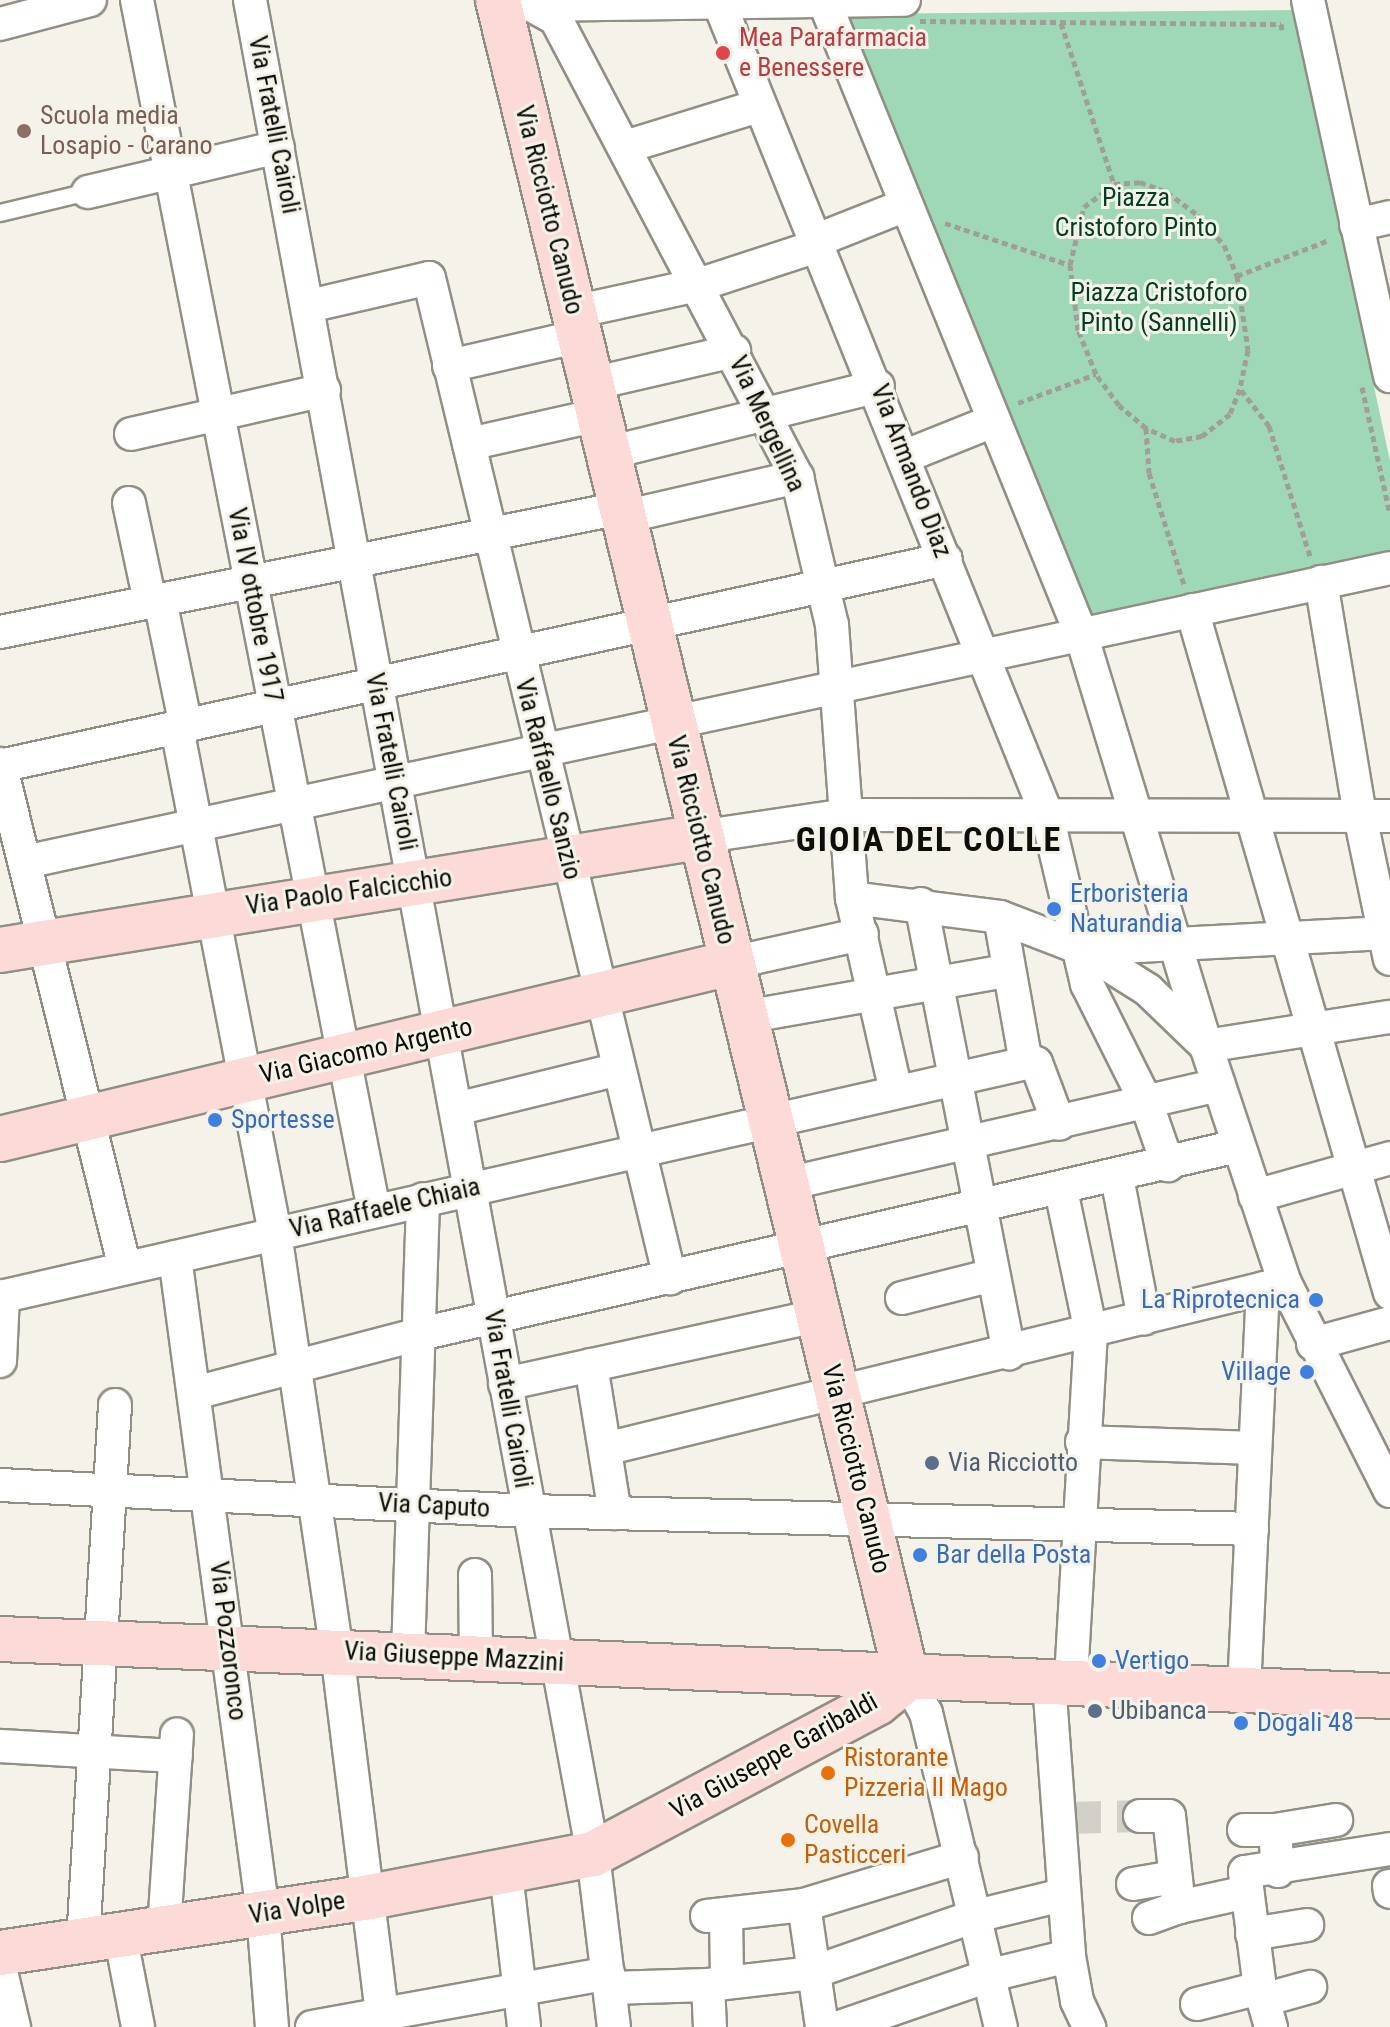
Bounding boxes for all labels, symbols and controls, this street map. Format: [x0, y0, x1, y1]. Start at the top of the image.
place label: Mea Parafarmacia e Benessere [739, 22, 927, 84]
street label: Via Fratelli Cairoli [241, 33, 307, 217]
marker: Mea Parafarmacia e Benessere [714, 44, 732, 62]
place label: Scuola media Losapio - Carano [40, 100, 213, 162]
street label: Via Ricciotto Canudo [508, 102, 590, 318]
marker: Scuola media Losapio - Carano [15, 122, 33, 140]
park label: Piazza Cristoforo Pinto [1055, 182, 1217, 244]
park label: Piazza Cristoforo Pinto (Sannelli) [1070, 277, 1248, 338]
street label: Via Mergellina [722, 351, 812, 497]
street label: Via Armando Diaz [864, 380, 958, 562]
street label: Via IV ottobre 1917 [221, 505, 289, 705]
street label: Via Fratelli Cairoli [358, 670, 424, 854]
street label: Via Raffaello Sanzio [508, 675, 588, 883]
street label: Via Ricciotto Canudo [660, 732, 742, 948]
district label: GIOIA DEL COLLE [796, 820, 1062, 860]
street label: Via Paolo Falcicchio [244, 862, 454, 922]
place label: Erboristeria Naturandia [1070, 878, 1189, 940]
marker: Erboristeria Naturandia [1045, 900, 1063, 918]
street label: Via Giacomo Argento [257, 1011, 475, 1091]
place label: Sportesse [231, 1104, 335, 1136]
marker: Sportesse [206, 1111, 224, 1129]
street label: Via Raffaele Chiaia [287, 1171, 483, 1245]
place label: La Riprotecnica [1141, 1284, 1300, 1316]
marker: La Riprotecnica [1307, 1291, 1325, 1309]
street label: Via Fratelli Cairoli [477, 1307, 539, 1491]
place label: Village [1221, 1356, 1291, 1388]
street label: Via Ricciotto Canudo [815, 1361, 897, 1577]
marker: Village [1298, 1363, 1316, 1381]
place label: Via Ricciotto [948, 1447, 1078, 1479]
marker: Via Ricciotto [923, 1454, 941, 1472]
street label: Via Caputo [377, 1487, 491, 1525]
place label: Bar della Posta [936, 1539, 1091, 1571]
marker: Bar della Posta [911, 1546, 929, 1564]
street label: Via Pozzoronco [203, 1560, 253, 1722]
street label: Via Giuseppe Mazzini [343, 1636, 565, 1678]
place label: Vertigo [1115, 1645, 1189, 1677]
marker: Vertigo [1090, 1652, 1108, 1670]
street label: Via Giuseppe Garibaldi [665, 1686, 883, 1826]
place label: Ubibanca [1111, 1695, 1207, 1727]
marker: Ubibanca [1086, 1702, 1104, 1720]
place label: Dogali 48 [1257, 1707, 1354, 1739]
marker: Dogali 48 [1232, 1714, 1250, 1732]
place label: Ristorante Pizzeria Il Mago [844, 1742, 1008, 1804]
marker: Ristorante Pizzeria Il Mago [819, 1764, 837, 1782]
place label: Covella Pasticceri [804, 1809, 906, 1870]
marker: Covella Pasticceri [779, 1831, 797, 1849]
street label: Via Volpe [247, 1885, 347, 1931]

